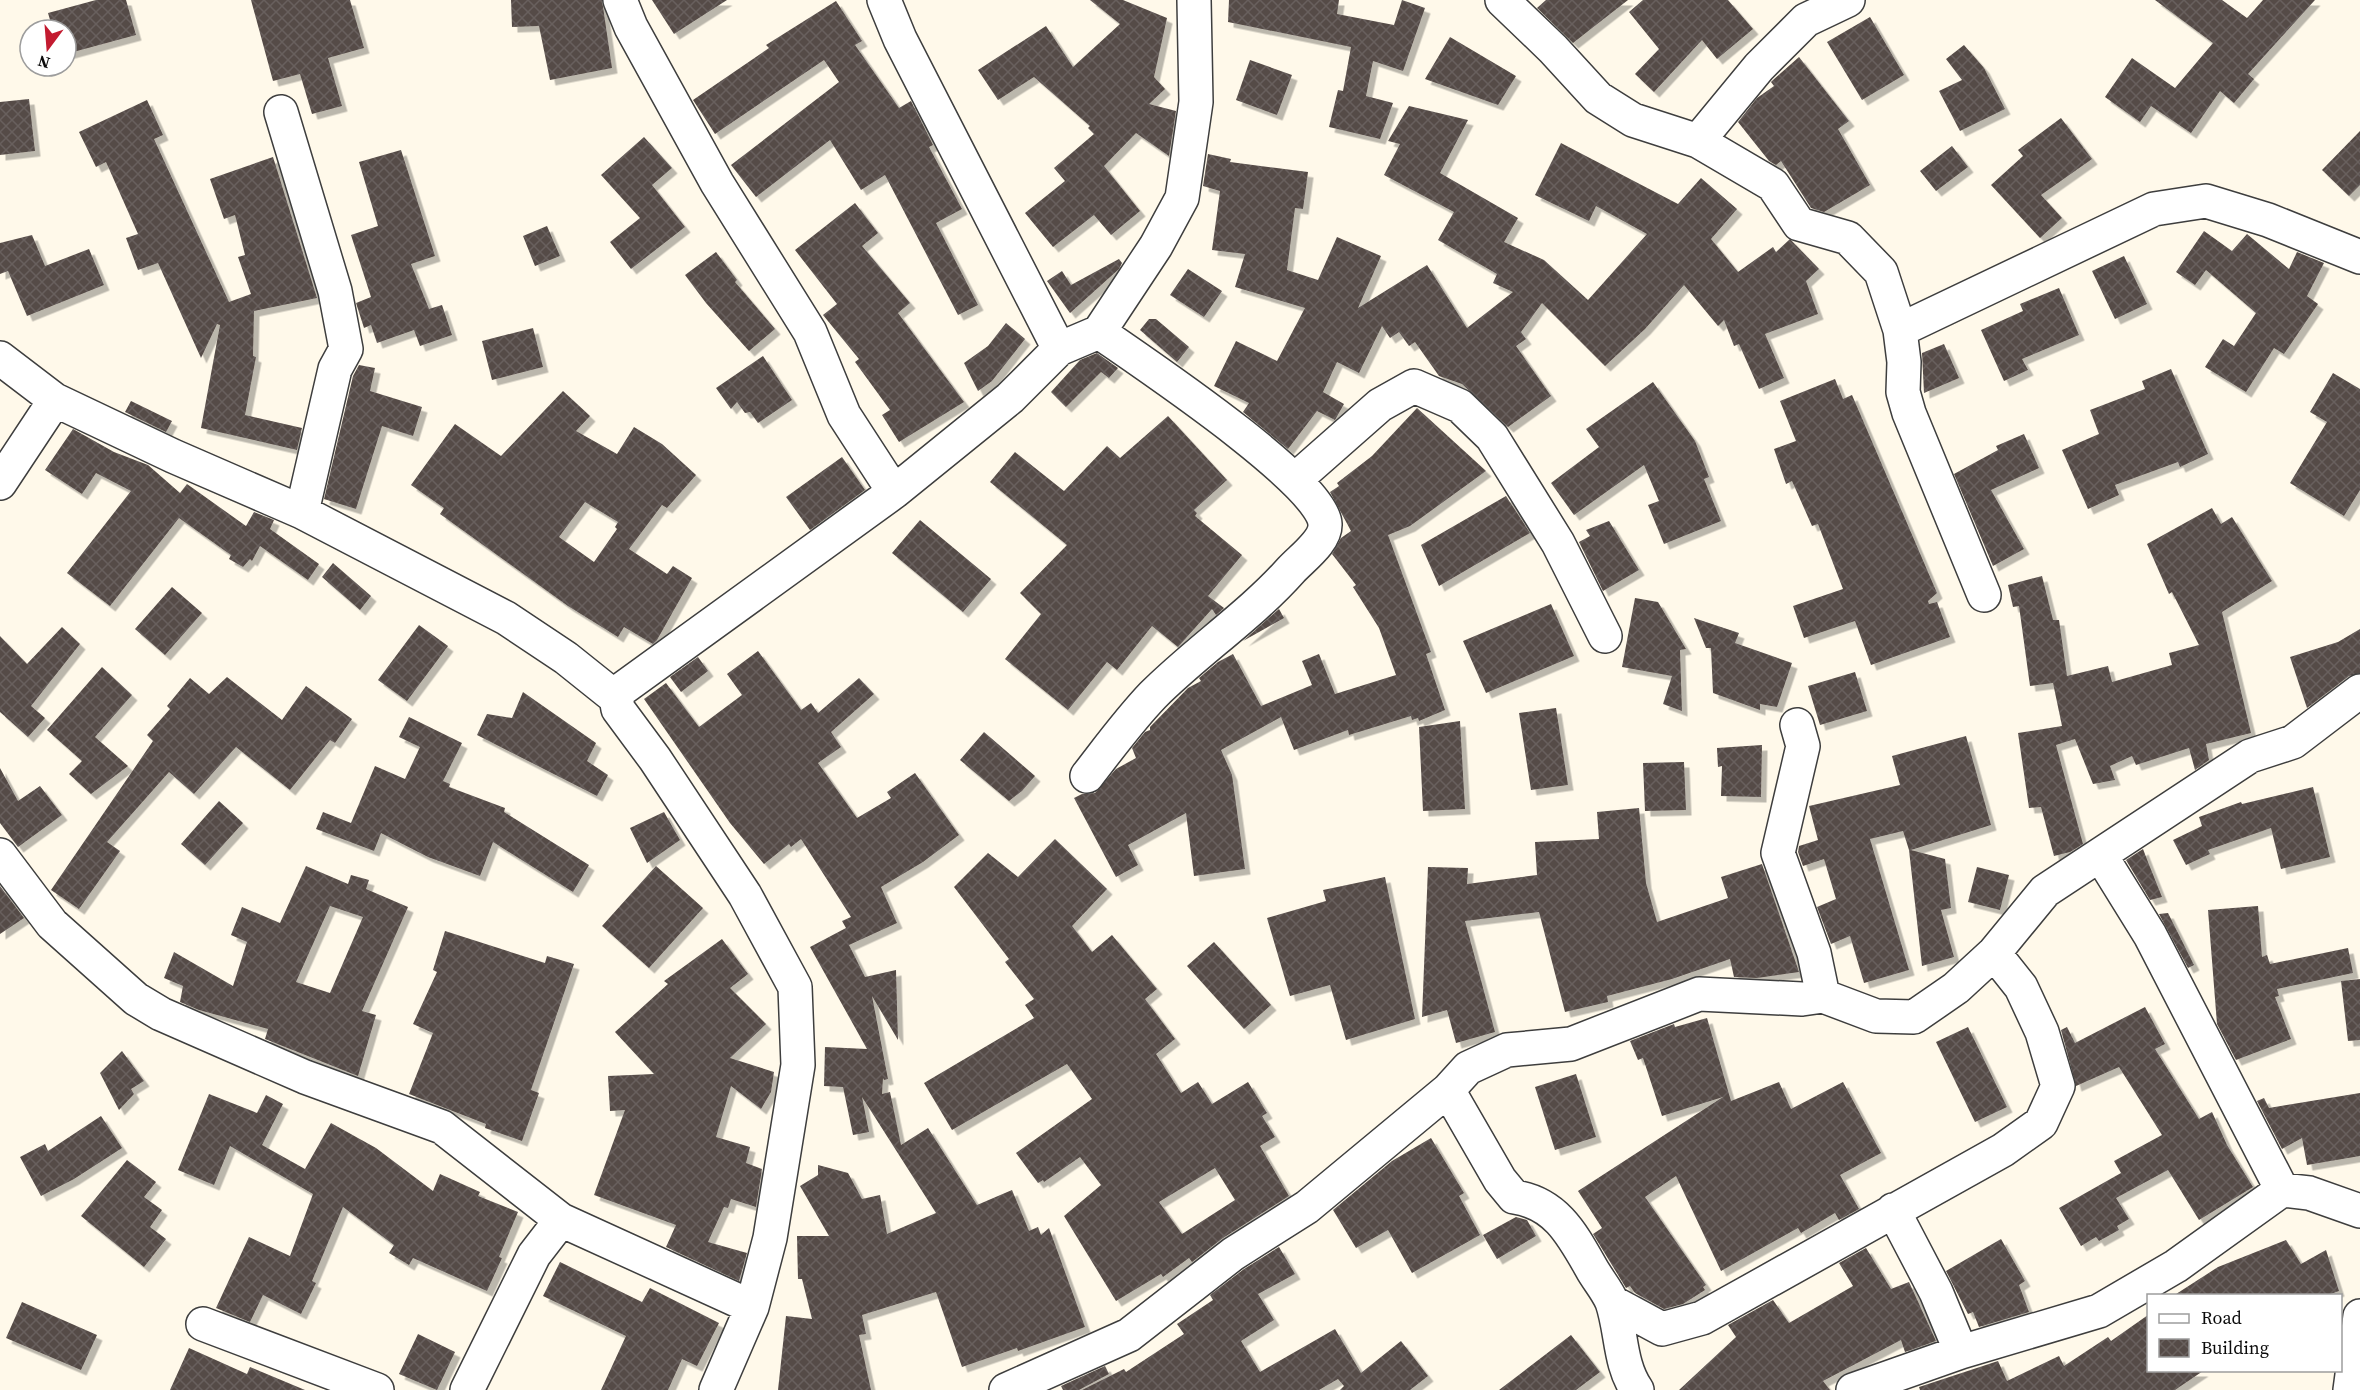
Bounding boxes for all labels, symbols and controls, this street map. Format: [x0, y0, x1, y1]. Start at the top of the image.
north arrow [18, 18, 78, 78]
text: N [35, 50, 52, 75]
legend [2147, 1294, 2342, 1372]
text: Road [2201, 1305, 2242, 1330]
text: Building [2201, 1335, 2269, 1360]

